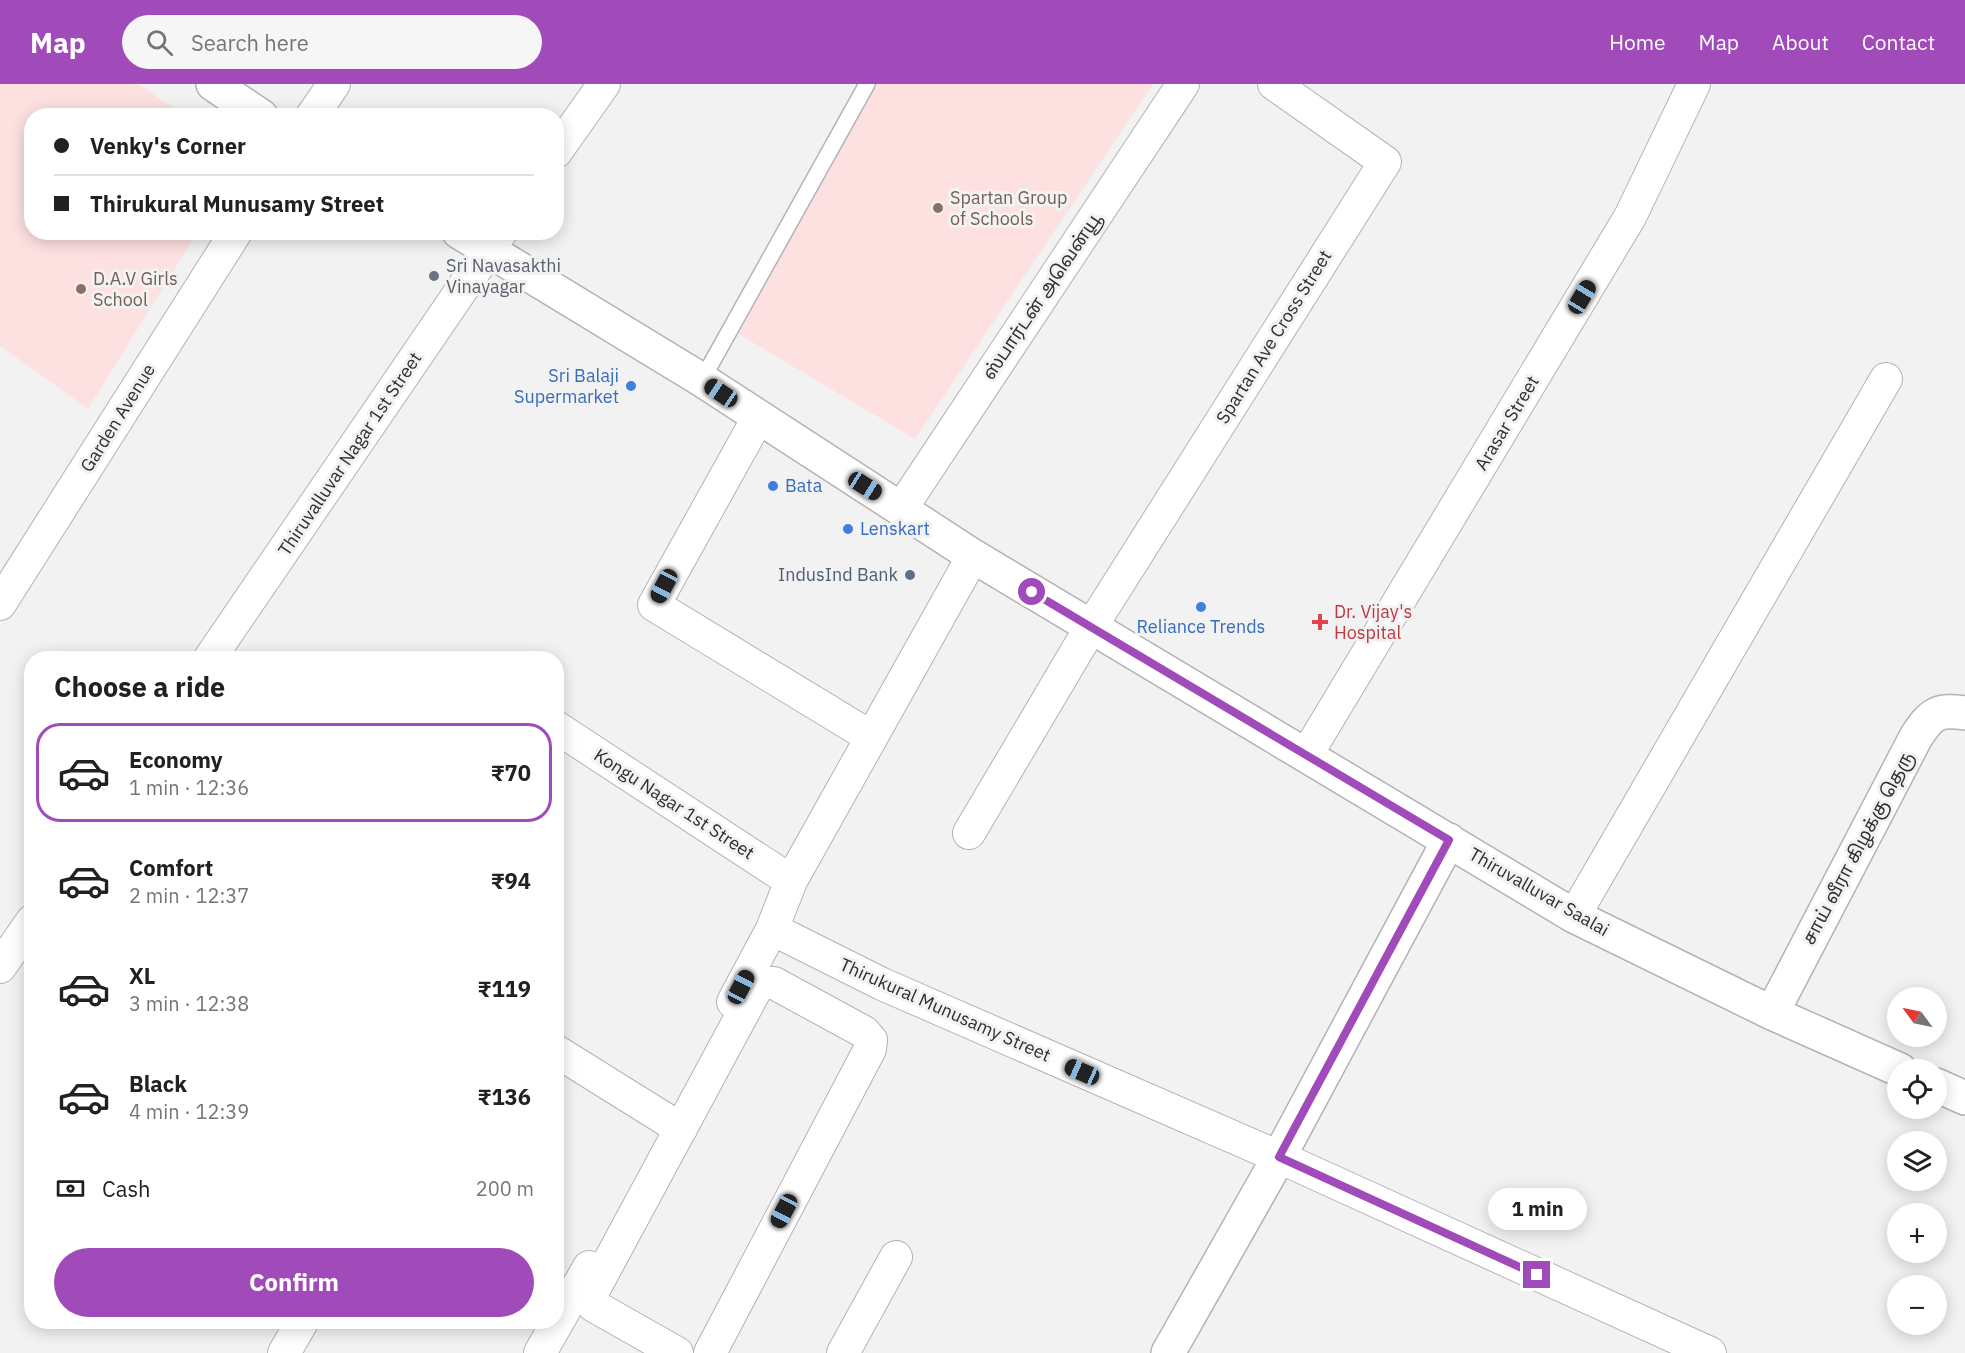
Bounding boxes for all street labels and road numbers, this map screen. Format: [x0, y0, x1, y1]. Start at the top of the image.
street label: ஸ்பார்டன் அவென்யூ [977, 207, 1107, 384]
street label: Spartan Ave Cross Street [1211, 246, 1336, 428]
street label: Thiruvalluvar Nagar 1st Street [273, 347, 426, 560]
street label: Garden Avenue [75, 359, 160, 476]
street label: Arasar Street [1469, 371, 1544, 474]
street label: Kongu Nagar 1st Street [590, 743, 759, 864]
street label: சாய் வீரா கிழக்கு தெரு [1797, 747, 1920, 949]
street label: Thiruvalluvar Saalai [1465, 842, 1613, 941]
street label: Thirukural Munusamy Street [836, 953, 1054, 1067]

